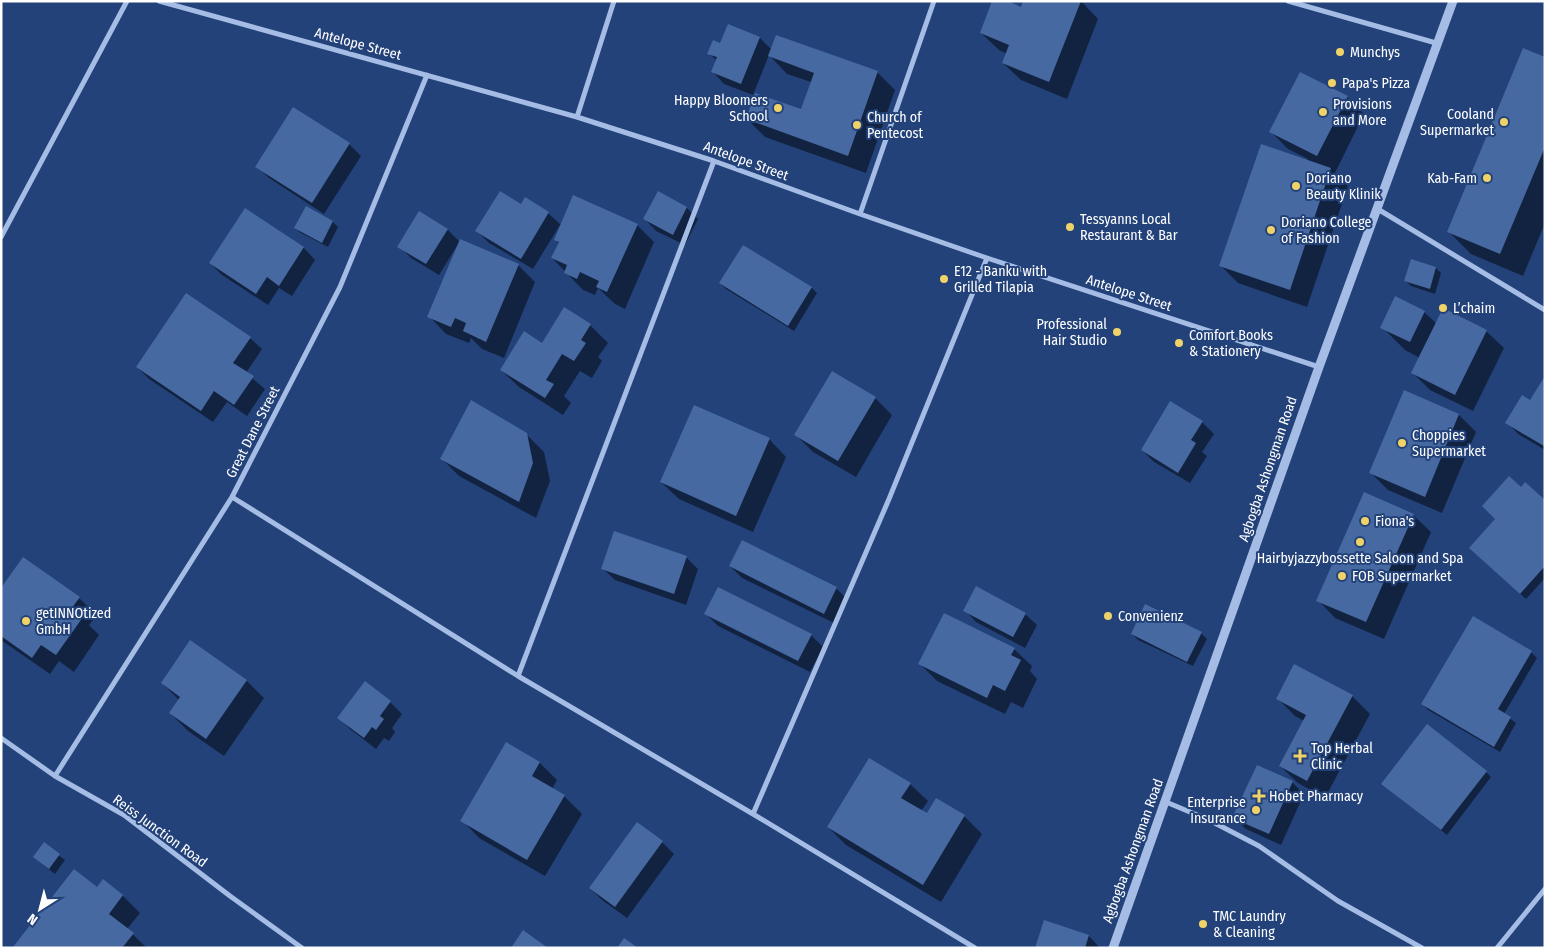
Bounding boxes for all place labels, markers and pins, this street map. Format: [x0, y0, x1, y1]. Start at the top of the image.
place label: Munchys [1350, 44, 1400, 61]
marker: Munchys [1334, 46, 1346, 58]
place label: Papa's Pizza [1342, 75, 1410, 92]
marker: Papa's Pizza [1326, 77, 1338, 89]
place label: Happy Bloomers School [674, 92, 768, 125]
place label: Provisions and More [1333, 96, 1392, 129]
marker: Happy Bloomers School [772, 102, 784, 114]
marker: Provisions and More [1317, 106, 1329, 118]
place label: Cooland Supermarket [1420, 106, 1494, 139]
place label: Church of Pentecost [867, 109, 924, 142]
marker: Cooland Supermarket [1498, 116, 1510, 128]
marker: Church of Pentecost [851, 119, 863, 131]
place label: Doriano Beauty Klinik [1306, 170, 1381, 203]
place label: Kab-Fam [1427, 170, 1477, 187]
marker: Kab-Fam [1481, 172, 1493, 184]
marker: Doriano Beauty Klinik [1290, 180, 1302, 192]
place label: Tessyanns Local Restaurant & Bar [1080, 211, 1178, 244]
place label: Doriano College of Fashion [1281, 214, 1372, 247]
marker: Tessyanns Local Restaurant & Bar [1064, 221, 1076, 233]
marker: Doriano College of Fashion [1265, 224, 1277, 236]
place label: E12 - Banku with Grilled Tilapia [954, 263, 1047, 296]
marker: E12 - Banku with Grilled Tilapia [938, 273, 950, 285]
place label: L’chaim [1453, 300, 1495, 317]
marker: L’chaim [1437, 302, 1449, 314]
place label: Professional Hair Studio [1037, 316, 1107, 349]
marker: Professional Hair Studio [1111, 326, 1123, 338]
place label: Comfort Books & Stationery [1189, 327, 1273, 360]
marker: Comfort Books & Stationery [1173, 337, 1185, 349]
place label: Choppies Supermarket [1412, 427, 1486, 460]
marker: Choppies Supermarket [1396, 437, 1408, 449]
place label: Fiona's [1375, 513, 1414, 530]
marker: Fiona's [1359, 515, 1371, 527]
marker: Hairbyjazzybossette Saloon and Spa [1354, 536, 1366, 548]
place label: Hairbyjazzybossette Saloon and Spa [1257, 550, 1463, 567]
place label: FOB Supermarket [1352, 568, 1452, 585]
marker: FOB Supermarket [1336, 570, 1348, 582]
place label: getINNOtized GmbH [36, 605, 111, 638]
place label: Convenienz [1118, 608, 1184, 625]
marker: Convenienz [1102, 610, 1114, 622]
marker: getINNOtized GmbH [20, 615, 32, 627]
place label: Top Herbal Clinic [1311, 740, 1373, 773]
marker: Top Herbal Clinic [1293, 749, 1307, 763]
place label: Hobet Pharmacy [1269, 788, 1364, 805]
marker: Hobet Pharmacy [1253, 790, 1265, 802]
place label: Enterprise Insurance [1187, 794, 1246, 827]
marker: Enterprise Insurance [1250, 804, 1262, 816]
place label: TMC Laundry & Cleaning [1213, 908, 1286, 941]
marker: TMC Laundry & Cleaning [1197, 918, 1209, 930]

